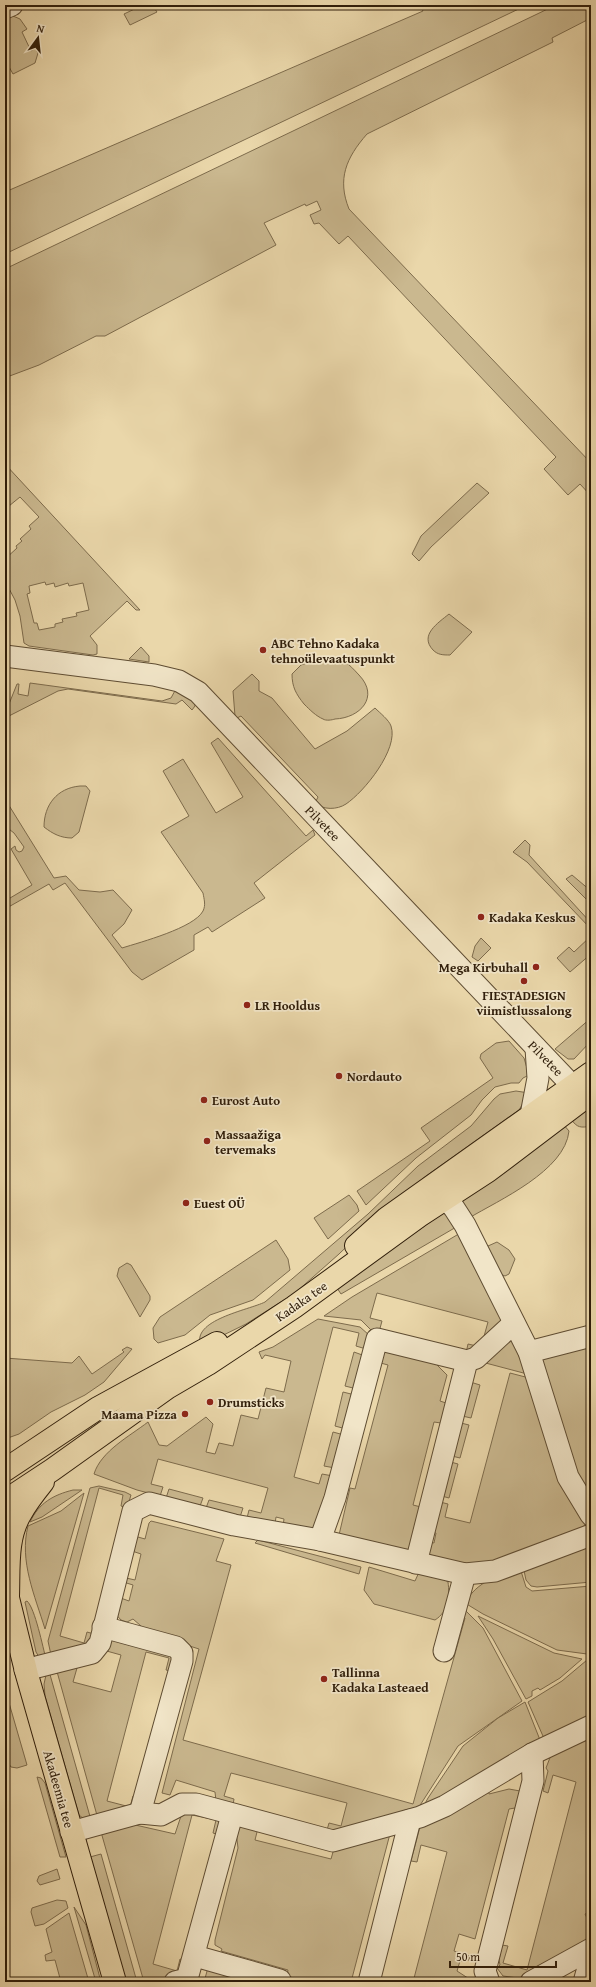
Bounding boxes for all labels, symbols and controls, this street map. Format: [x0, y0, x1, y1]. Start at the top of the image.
north arrow [18, 18, 58, 58]
text: N [35, 20, 47, 37]
place label: ABC Tehno Kadaka tehnoülevaatuspunkt [271, 634, 395, 668]
marker: ABC Tehno Kadaka tehnoülevaatuspunkt [258, 645, 268, 655]
street label: Pilvetee [301, 801, 345, 846]
place label: Kadaka Keskus [489, 908, 576, 927]
marker: Kadaka Keskus [476, 912, 486, 922]
place label: Mega Kirbuhall [439, 958, 528, 977]
marker: Mega Kirbuhall [531, 962, 541, 972]
marker: FIESTADESIGN viimistlussalong [519, 976, 529, 986]
place label: FIESTADESIGN viimistlussalong [476, 986, 572, 1020]
place label: LR Hooldus [255, 996, 320, 1015]
marker: LR Hooldus [242, 1000, 252, 1010]
street label: Pilvetee [524, 1036, 568, 1081]
place label: Nordauto [347, 1067, 402, 1086]
marker: Nordauto [334, 1071, 344, 1081]
place label: Eurost Auto [212, 1091, 280, 1110]
marker: Eurost Auto [199, 1095, 209, 1105]
place label: Massaažiga tervemaks [215, 1125, 281, 1159]
marker: Massaažiga tervemaks [202, 1136, 212, 1146]
place label: Euest OÜ [194, 1194, 245, 1213]
marker: Euest OÜ [181, 1198, 191, 1208]
street label: Kadaka tee [272, 1277, 331, 1326]
place label: Drumsticks [218, 1393, 285, 1412]
marker: Drumsticks [205, 1397, 215, 1407]
place label: Maama Pizza [101, 1405, 177, 1424]
marker: Maama Pizza [180, 1409, 190, 1419]
place label: Tallinna Kadaka Lasteaed [332, 1663, 429, 1697]
marker: Tallinna Kadaka Lasteaed [319, 1674, 329, 1684]
street label: Akadeemia tee [38, 1748, 79, 1830]
scale bar [450, 1943, 556, 1969]
text: 50 m [456, 1948, 480, 1965]

